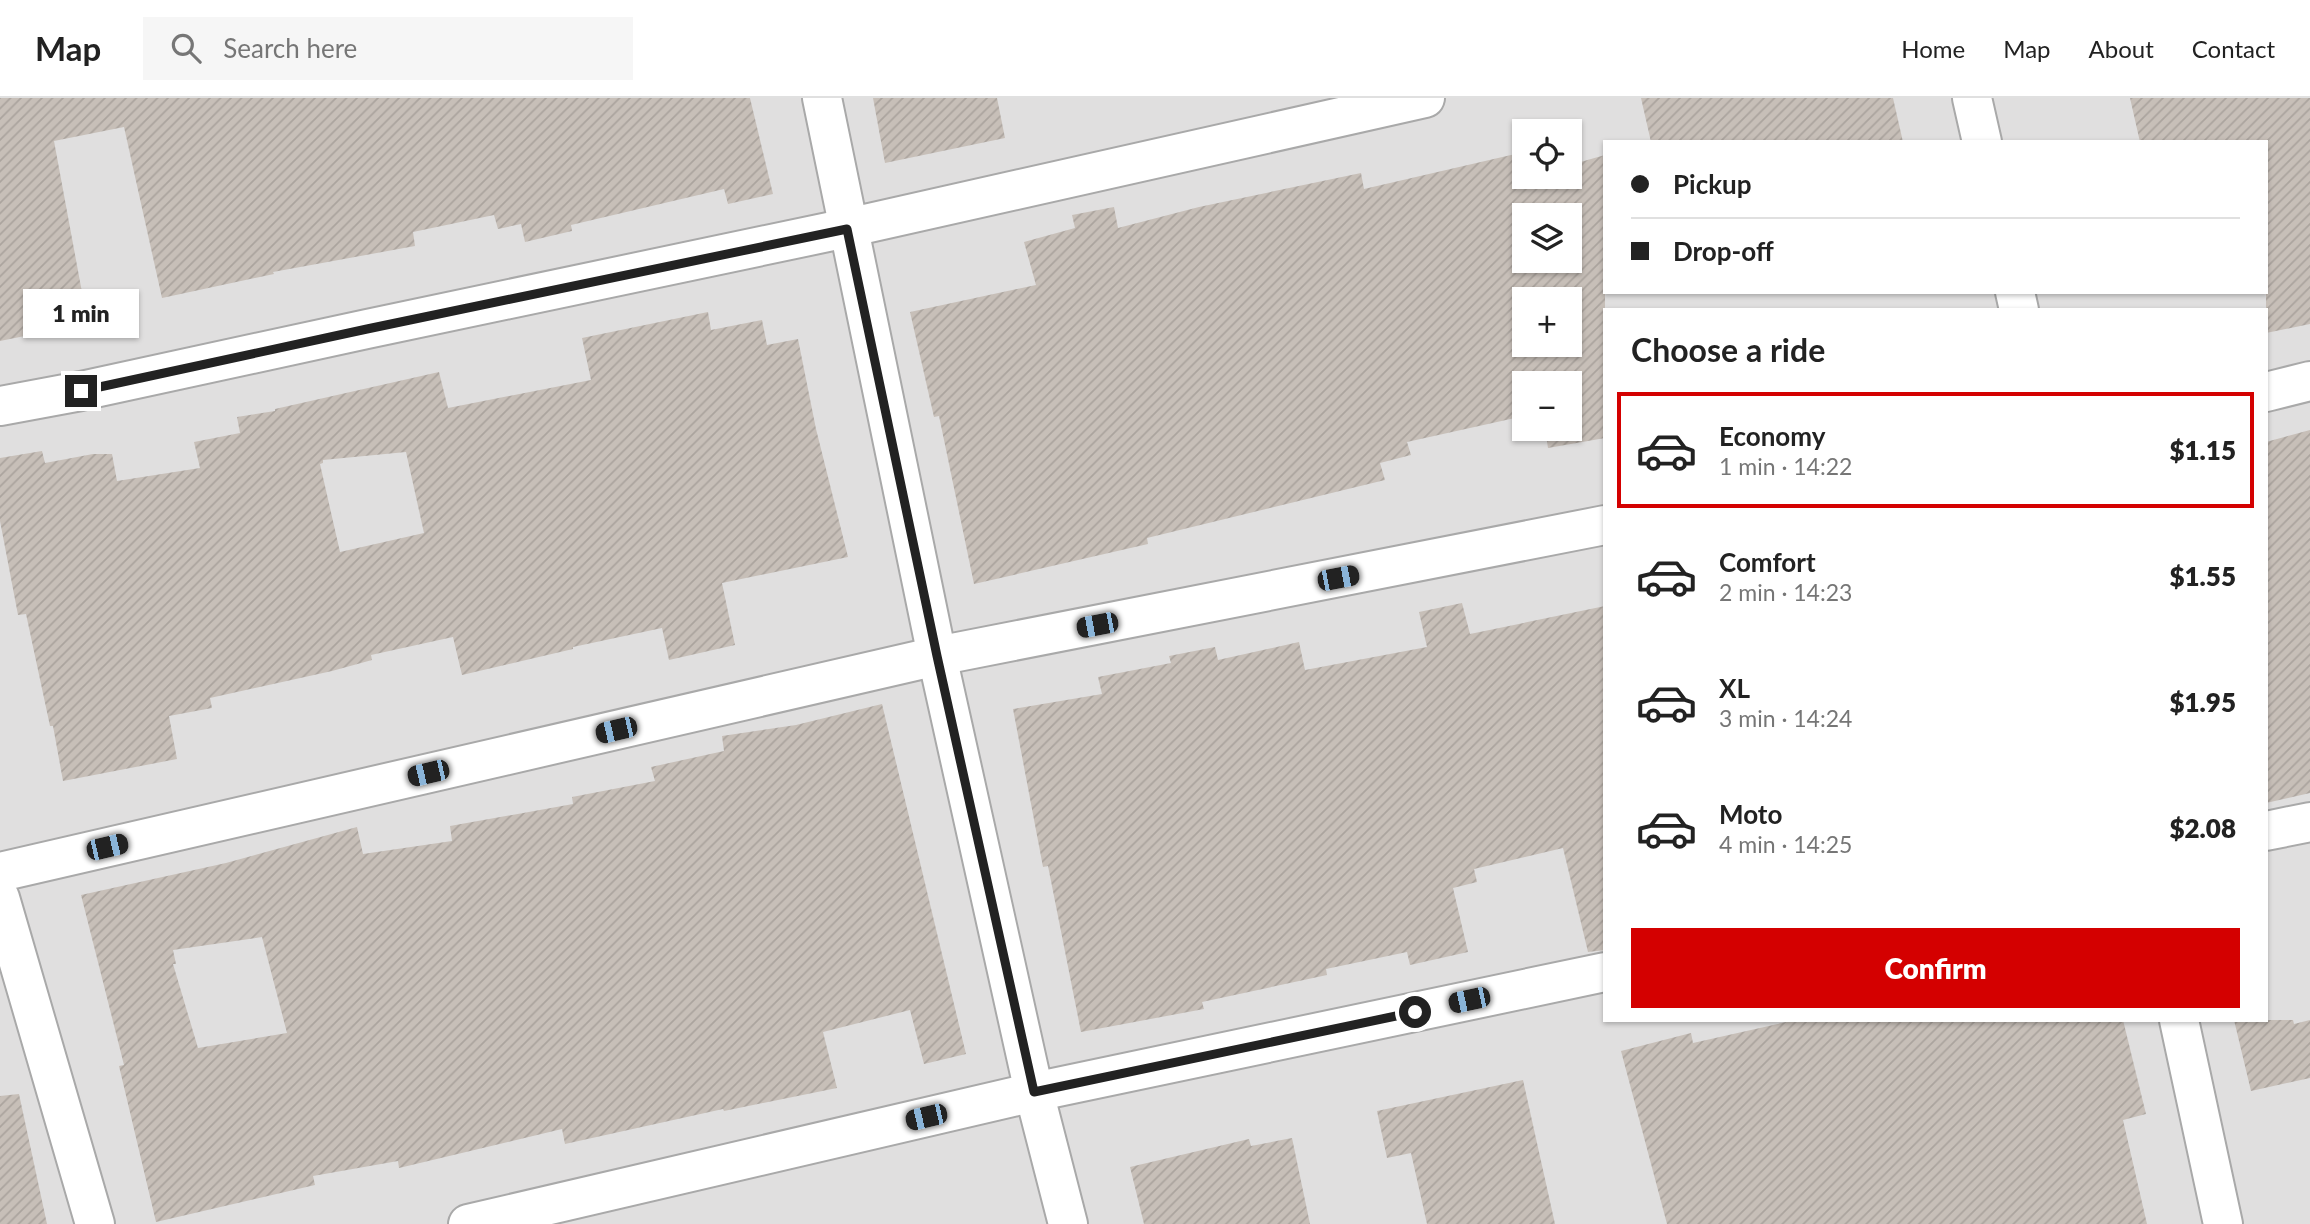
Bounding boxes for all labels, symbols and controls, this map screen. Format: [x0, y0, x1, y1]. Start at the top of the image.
search box [143, 17, 633, 80]
text: Map [35, 28, 101, 68]
icon: search [167, 29, 205, 67]
text: Search here [223, 32, 357, 64]
text: Home [1901, 34, 1965, 63]
text: Map [2003, 34, 2051, 63]
text: About [2089, 34, 2154, 63]
text: Contact [2192, 34, 2275, 63]
map controls [1512, 119, 1582, 441]
button: locate [1512, 119, 1582, 189]
text: Pickup [1673, 168, 1752, 200]
button: layers [1512, 203, 1582, 273]
text: Drop-off [1673, 235, 1774, 267]
button: + [1512, 287, 1582, 357]
callout: 1 min [23, 289, 139, 338]
text: 1 min [52, 299, 110, 327]
text: Choose a ride [1631, 330, 1825, 369]
button: − [1512, 371, 1582, 441]
route end [65, 375, 97, 407]
icon: car [1635, 419, 1698, 482]
text: Economy [1719, 420, 1825, 452]
text: $1.15 [2169, 434, 2236, 466]
text: 1 min · 14:22 [1719, 452, 1852, 480]
icon: car [1635, 545, 1698, 608]
text: Comfort [1719, 546, 1816, 578]
text: $1.55 [2169, 560, 2236, 592]
car [1316, 564, 1361, 592]
text: 2 min · 14:23 [1719, 578, 1852, 606]
car [1075, 611, 1120, 639]
icon: car [1635, 671, 1698, 734]
text: XL [1719, 672, 1750, 704]
text: $1.95 [2169, 686, 2236, 718]
text: 3 min · 14:24 [1719, 704, 1852, 732]
car [594, 715, 639, 745]
car [406, 758, 451, 788]
icon: car [1635, 797, 1698, 860]
text: Moto [1719, 798, 1782, 830]
text: $2.08 [2169, 812, 2236, 844]
text: 4 min · 14:25 [1719, 830, 1852, 858]
car [85, 832, 130, 862]
button: Confirm [1631, 928, 2240, 1008]
car [1447, 985, 1492, 1015]
route start [1399, 996, 1431, 1028]
car [904, 1102, 949, 1132]

